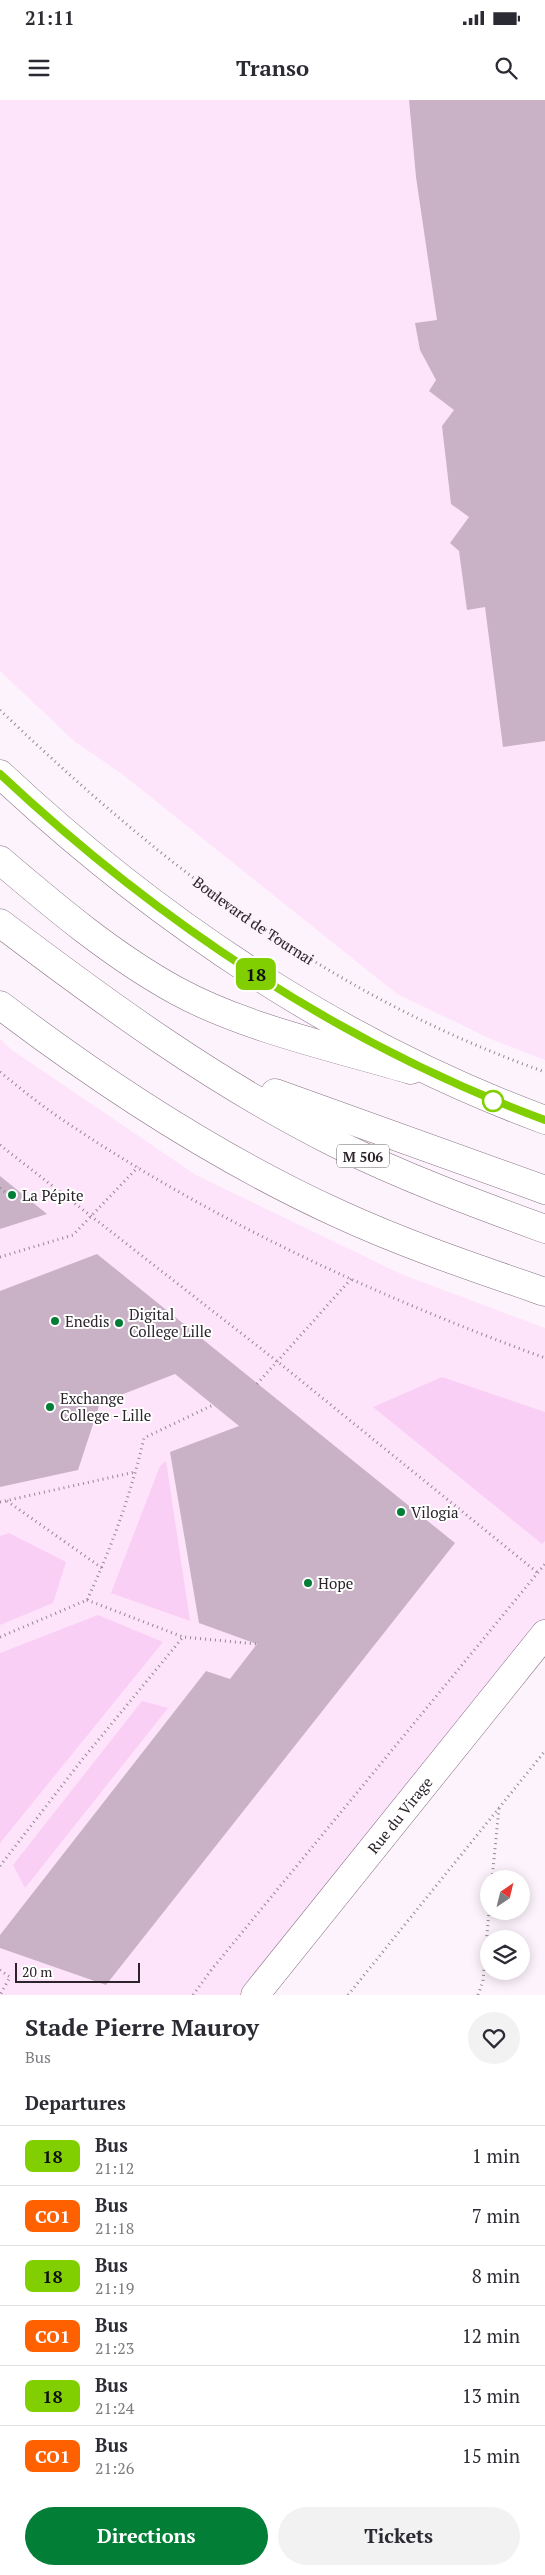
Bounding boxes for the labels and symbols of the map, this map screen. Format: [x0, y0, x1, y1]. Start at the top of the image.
street label: Boulevard de Tournai [189, 871, 318, 969]
line badge: 18 [234, 958, 278, 990]
unlabelled marker [482, 1090, 504, 1112]
road number: M 506 [337, 1144, 389, 1168]
place label: La Pépite [22, 1185, 84, 1205]
marker: La Pépite [6, 1189, 18, 1201]
place label: Digital College Lille [129, 1304, 212, 1341]
place label: Enedis [65, 1311, 110, 1331]
marker: Enedis [49, 1315, 61, 1327]
marker: Digital College Lille [113, 1317, 125, 1329]
place label: Exchange College - Lille [60, 1388, 151, 1425]
marker: Exchange College - Lille [44, 1401, 56, 1413]
place label: Vilogia [411, 1502, 459, 1522]
marker: Vilogia [395, 1506, 407, 1518]
place label: Hope [318, 1573, 353, 1593]
marker: Hope [302, 1577, 314, 1589]
street label: Rue du Virage [363, 1772, 437, 1857]
north arrow [480, 1870, 530, 1920]
scale bar [15, 1960, 140, 1983]

